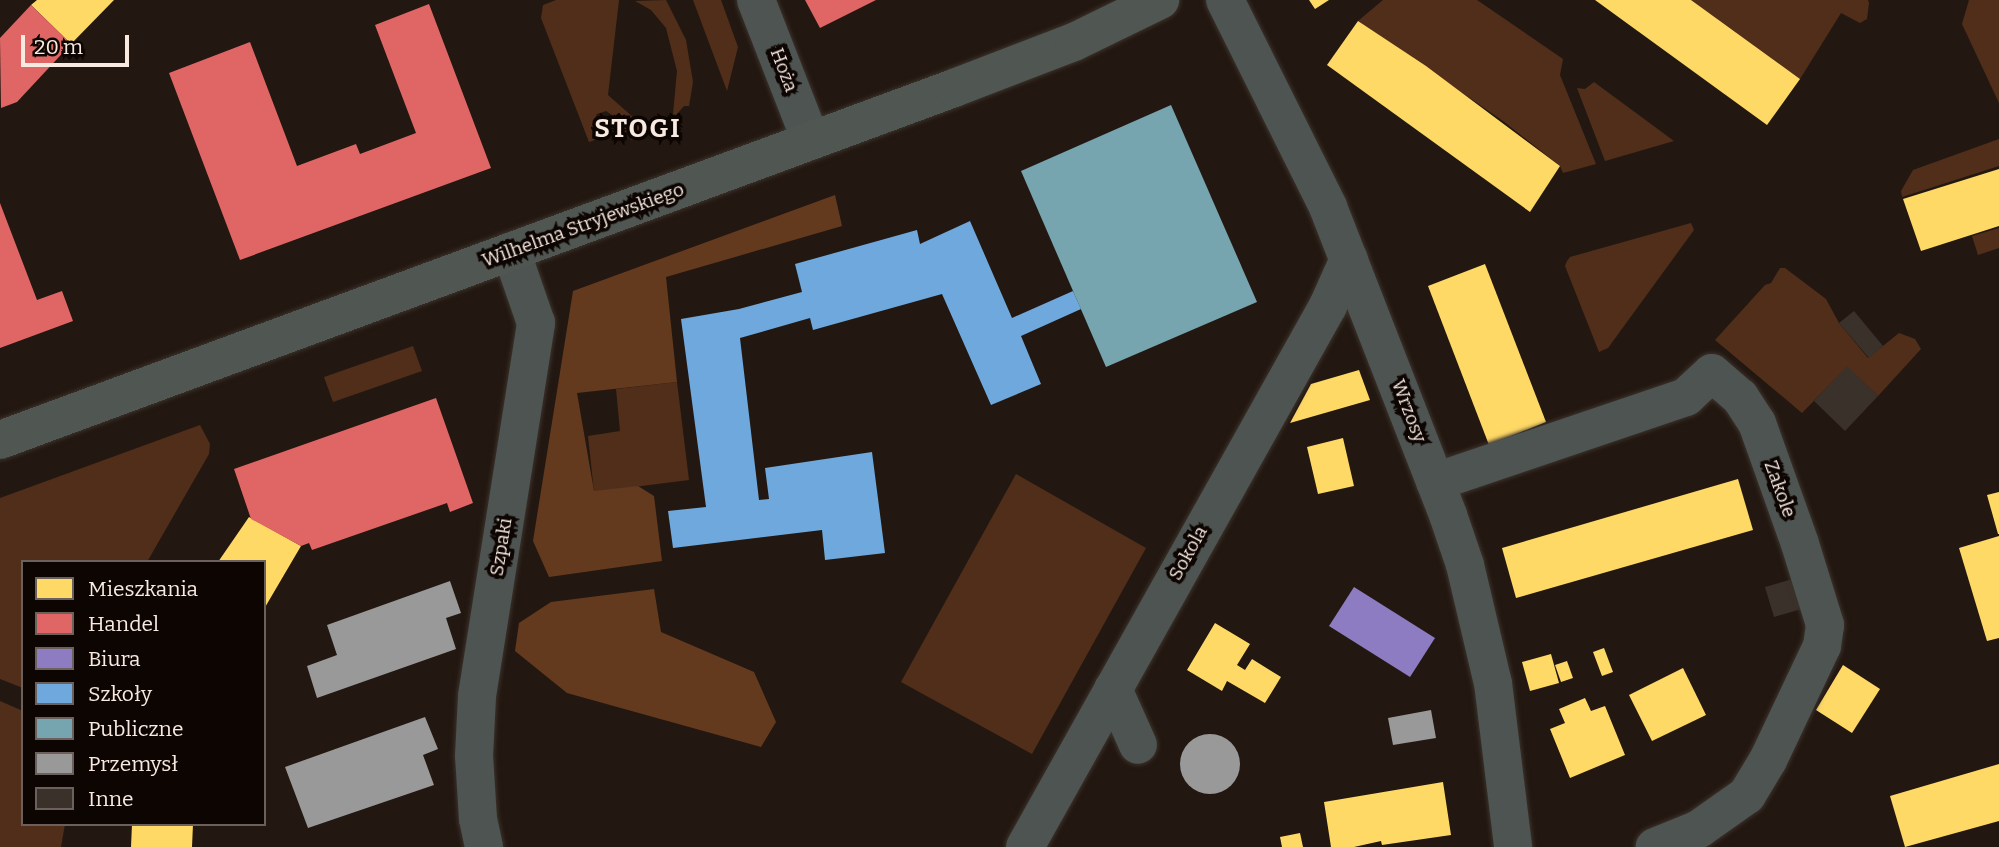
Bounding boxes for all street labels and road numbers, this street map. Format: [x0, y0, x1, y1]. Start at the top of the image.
street label: Hoża [765, 45, 803, 95]
street label: Wilhelma Stryjewskiego [479, 178, 687, 272]
street label: Wrzosy [1387, 376, 1431, 446]
street label: Zakole [1759, 457, 1801, 521]
street label: Szpaki [485, 516, 517, 578]
street label: Sokola [1164, 522, 1212, 584]

